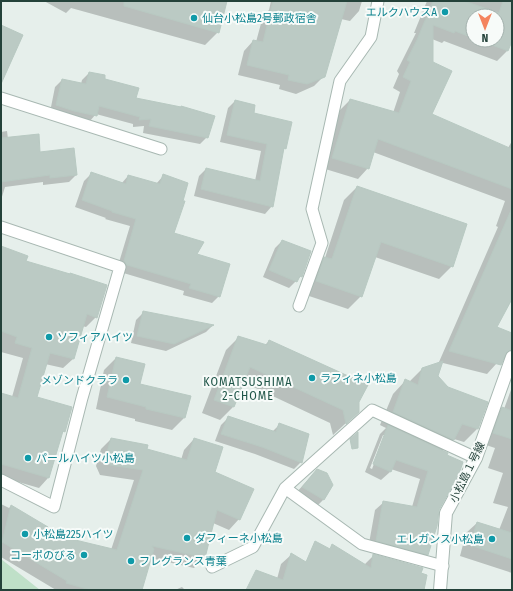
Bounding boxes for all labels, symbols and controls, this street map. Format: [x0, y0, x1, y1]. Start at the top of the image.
place label: エルクハウスA [366, 6, 437, 19]
marker: エルクハウスA [440, 7, 450, 17]
north arrow [465, 8, 505, 48]
place label: 仙台小松島2号郵政宿舎 [202, 12, 317, 25]
marker: 仙台小松島2号郵政宿舎 [189, 13, 199, 23]
text: N [482, 31, 488, 44]
place label: ソフィアハイツ [57, 331, 133, 344]
marker: ソフィアハイツ [44, 332, 54, 342]
place label: ラフィネ小松島 [320, 372, 397, 385]
marker: ラフィネ小松島 [307, 373, 317, 383]
place label: メゾンドクララ [41, 374, 118, 387]
marker: メゾンドクララ [121, 375, 131, 385]
district label: KOMATSUSHIMA 2-CHOME [203, 375, 293, 403]
street label: 小松島１号線 [447, 440, 488, 505]
place label: パールハイツ小松島 [36, 452, 135, 465]
marker: パールハイツ小松島 [23, 453, 33, 463]
place label: 小松島225ハイツ [33, 528, 114, 541]
marker: 小松島225ハイツ [20, 529, 30, 539]
place label: ダフィーネ小松島 [195, 532, 283, 545]
marker: ダフィーネ小松島 [182, 533, 192, 543]
place label: エレガンス小松島 [396, 533, 484, 546]
marker: エレガンス小松島 [487, 534, 497, 544]
place label: コーポのびる [10, 549, 76, 562]
marker: コーポのびる [79, 550, 89, 560]
place label: フレグランス青葉 [139, 555, 227, 568]
marker: フレグランス青葉 [126, 556, 136, 566]

